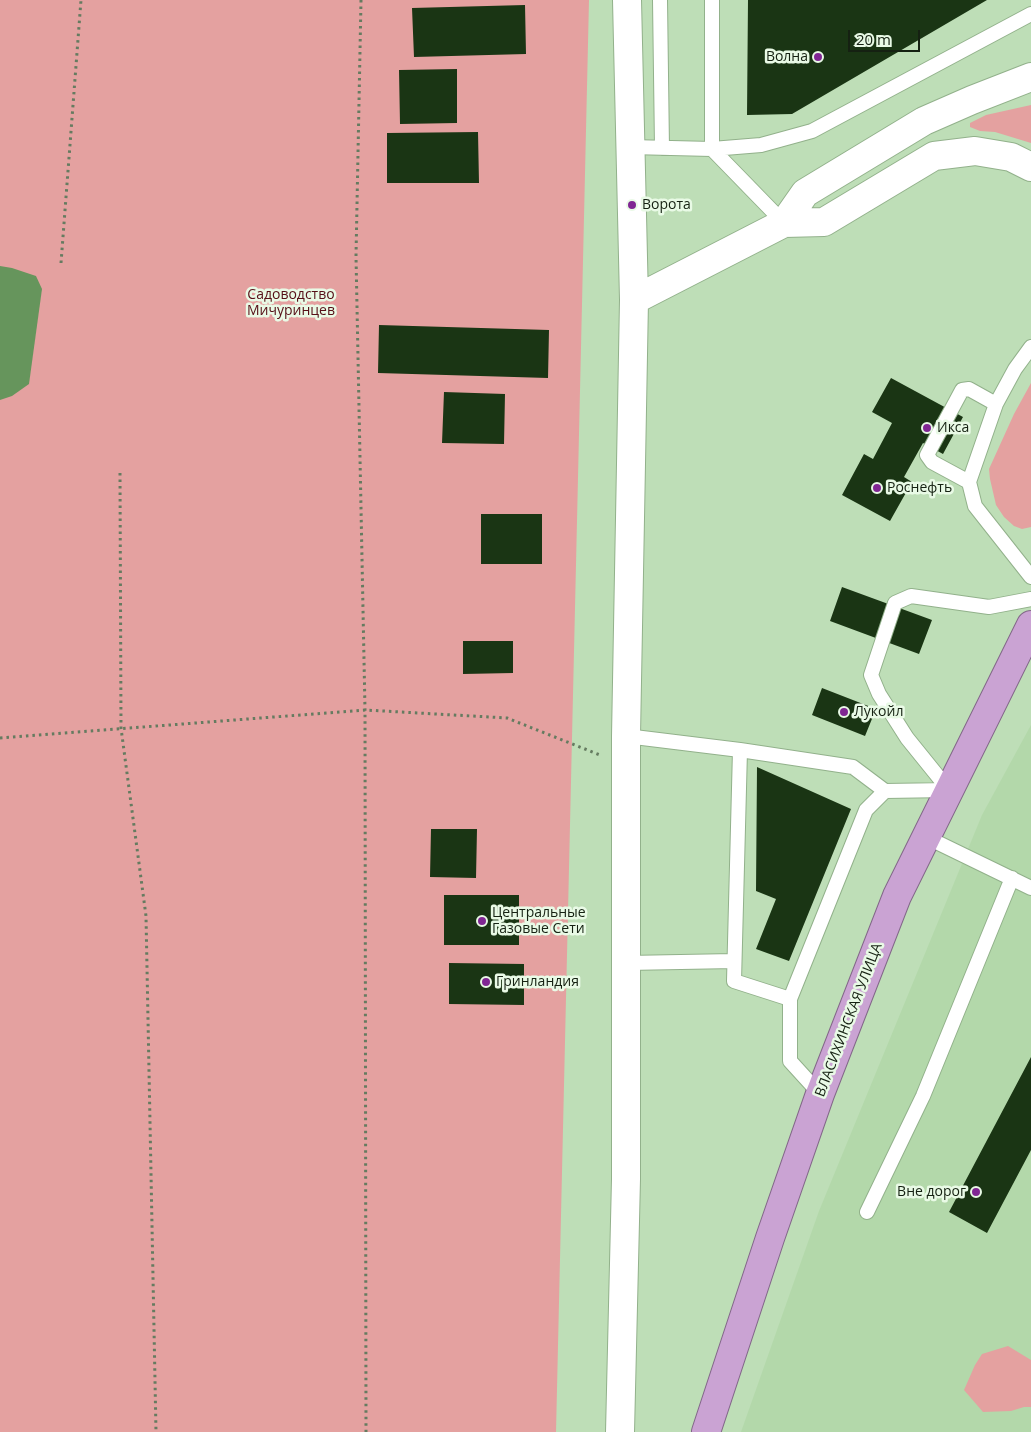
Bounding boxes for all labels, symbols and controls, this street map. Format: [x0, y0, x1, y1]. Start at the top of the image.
scale bar [851, 20, 924, 52]
text: 20 m [856, 29, 891, 49]
place label: Волна [766, 49, 808, 65]
marker: Волна [812, 51, 824, 63]
place label: Ворота [642, 197, 691, 213]
marker: Ворота [626, 199, 638, 211]
park label: Садоводство Мичуринцев [247, 287, 335, 320]
place label: Икса [937, 420, 969, 436]
marker: Икса [921, 422, 933, 434]
place label: Роснефть [887, 480, 952, 496]
marker: Роснефть [871, 482, 883, 494]
place label: Лукойл [854, 704, 903, 720]
marker: Лукойл [838, 706, 850, 718]
place label: Центральные Газовые Сети [492, 905, 586, 938]
marker: Центральные Газовые Сети [476, 915, 488, 927]
street label: ВЛАСИХИНСКАЯ УЛИЦА [812, 941, 886, 1099]
place label: Гринландия [496, 974, 579, 990]
marker: Гринландия [480, 976, 492, 988]
place label: Вне дорог [897, 1184, 966, 1200]
marker: Вне дорог [970, 1186, 982, 1198]

